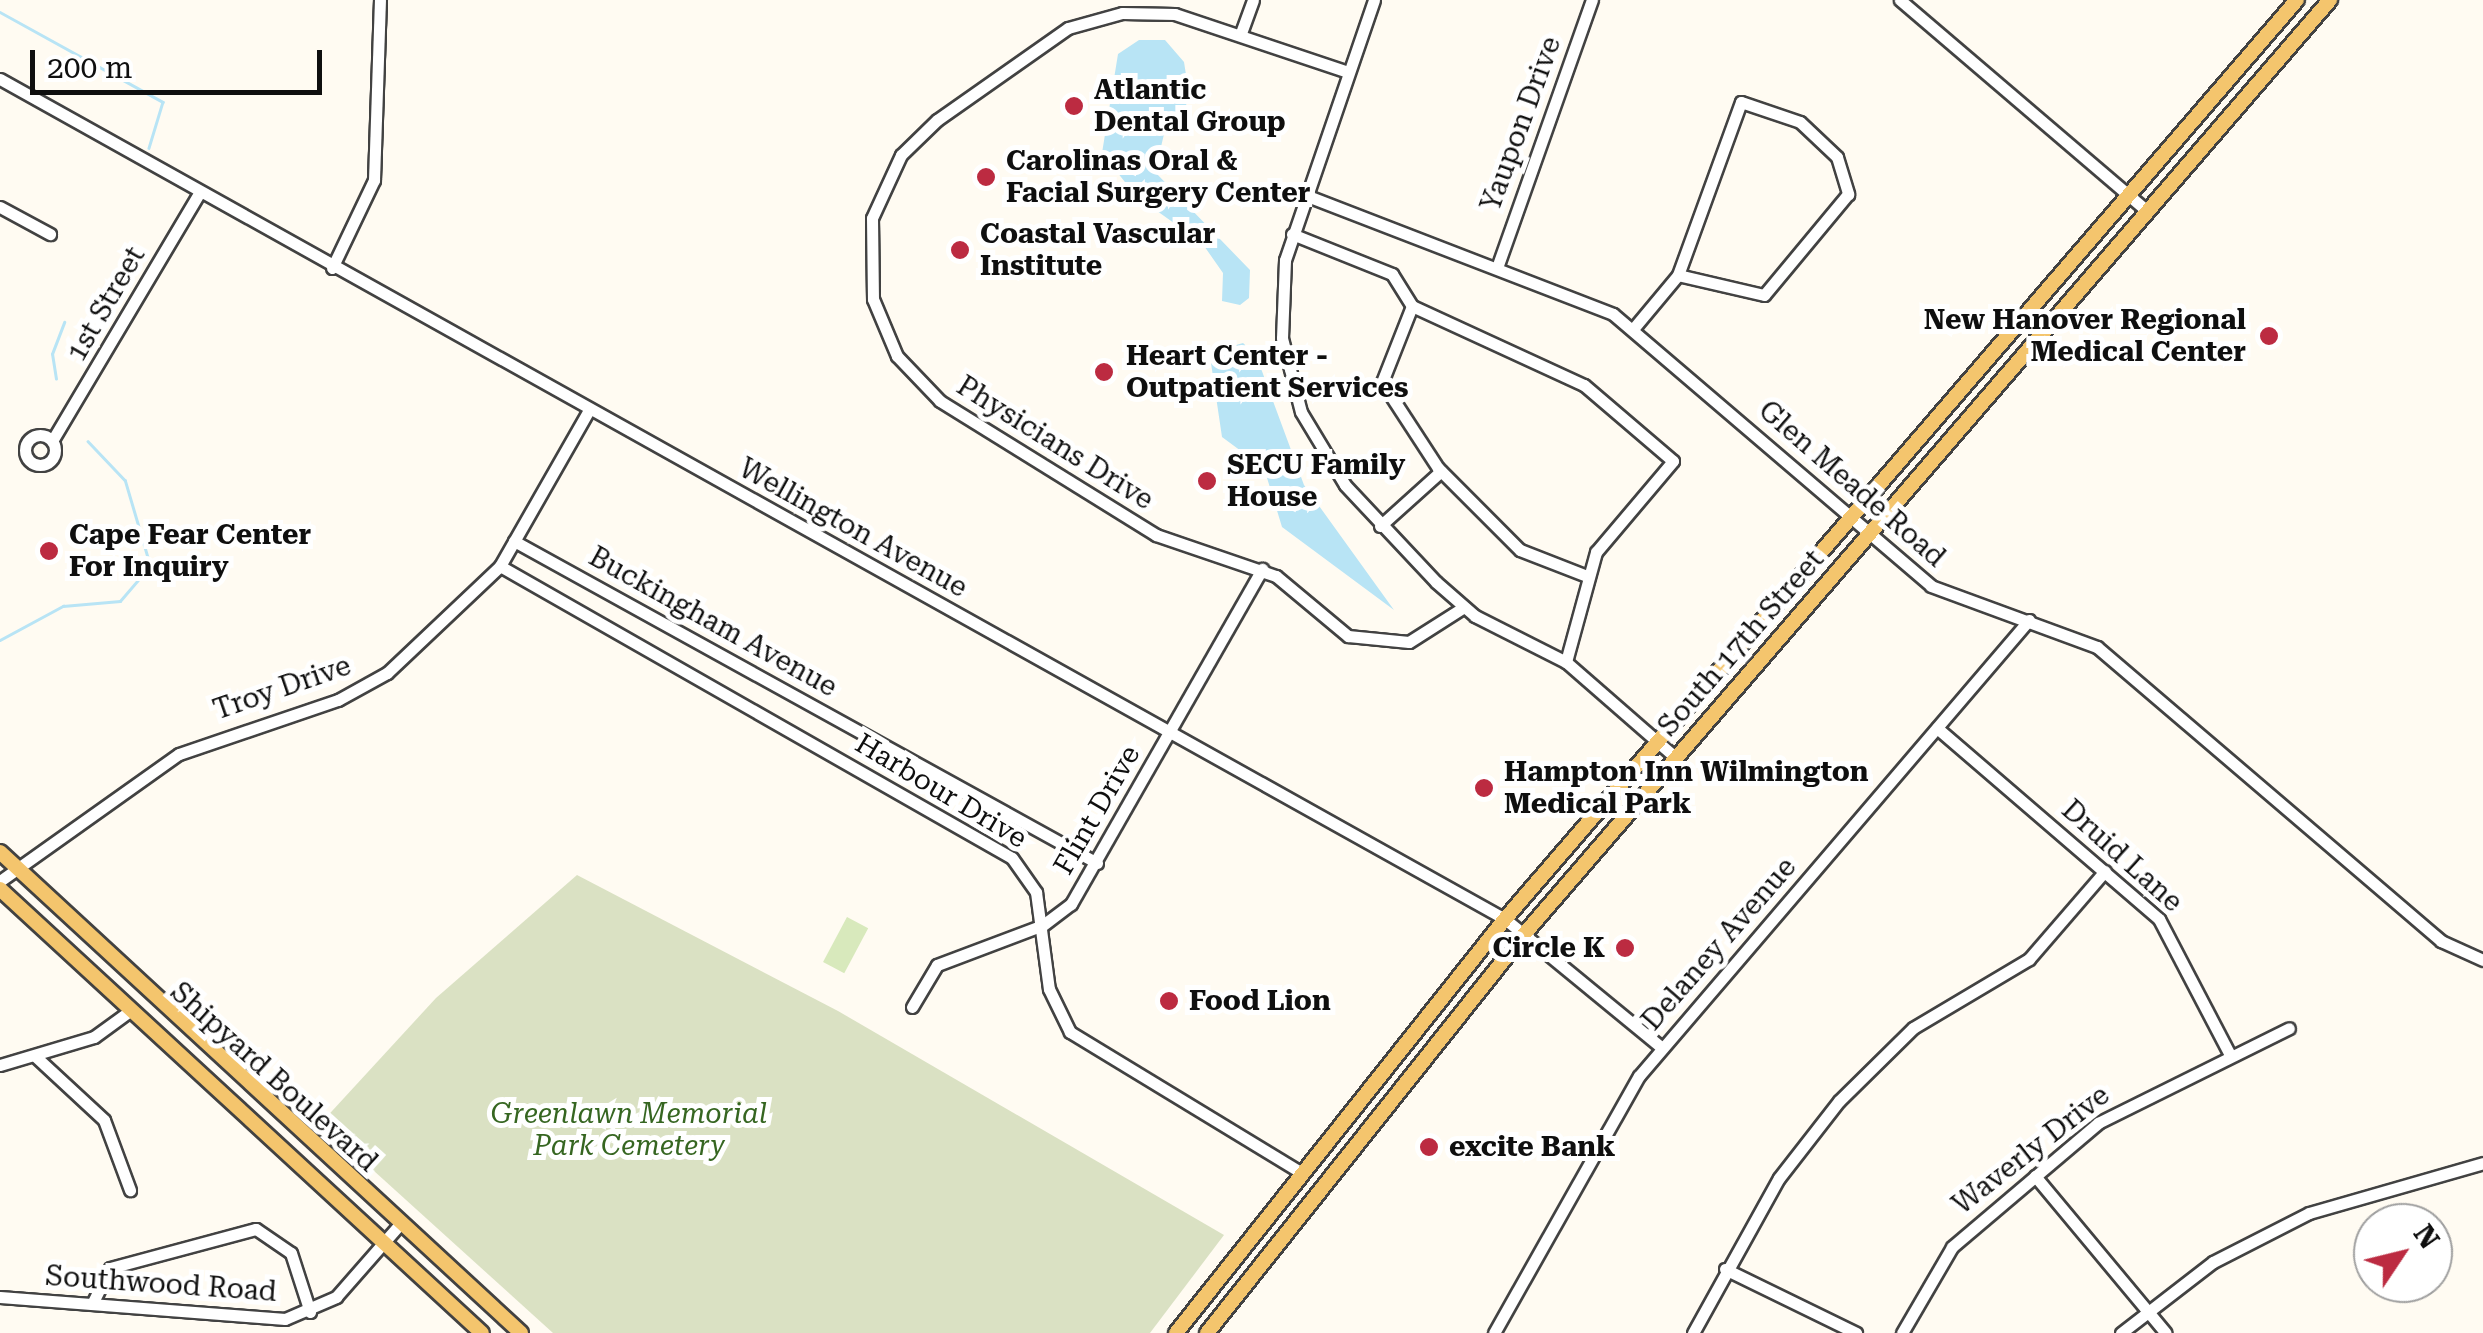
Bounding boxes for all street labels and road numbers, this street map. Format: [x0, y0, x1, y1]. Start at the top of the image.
street label: Yaupon Drive [1474, 32, 1568, 216]
street label: 1st Street [60, 241, 152, 367]
street label: Physicians Drive [951, 369, 1159, 517]
street label: Glen Meade Road [1752, 394, 1952, 574]
street label: Wellington Avenue [733, 451, 973, 605]
street label: Buckingham Avenue [583, 540, 843, 704]
street label: South 17th Street [1651, 543, 1831, 743]
street label: Troy Drive [209, 649, 355, 727]
street label: Harbour Drive [849, 727, 1033, 855]
street label: Flint Drive [1047, 740, 1147, 880]
street label: Druid Lane [2055, 793, 2189, 919]
street label: Delaney Avenue [1635, 851, 1803, 1037]
street label: Shipyard Boulevard [164, 975, 384, 1179]
street label: Waverly Drive [1946, 1078, 2116, 1222]
street label: Southwood Road [44, 1259, 278, 1309]

